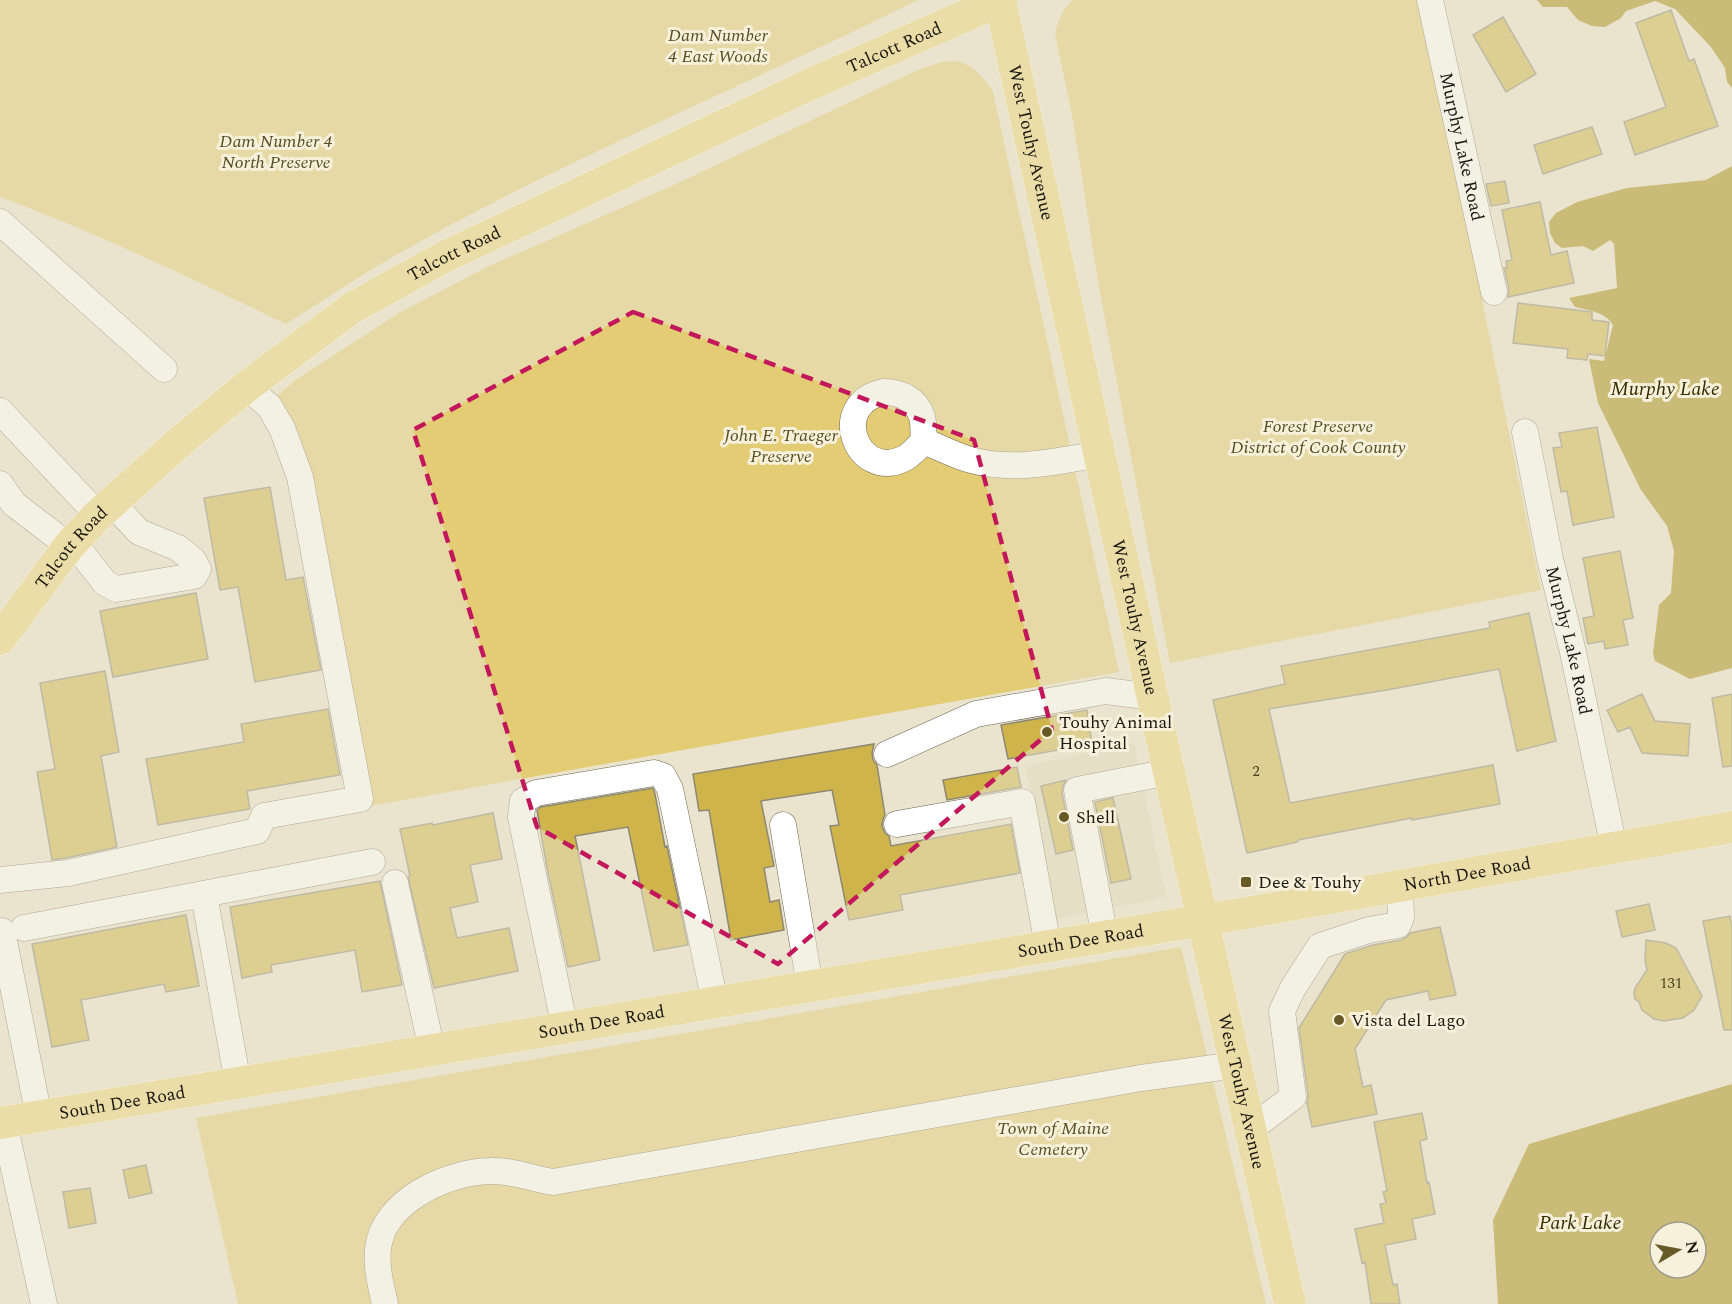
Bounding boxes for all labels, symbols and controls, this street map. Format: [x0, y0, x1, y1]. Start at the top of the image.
street label: Talcott Road [842, 15, 946, 81]
park label: Dam Number 4 East Woods [667, 22, 769, 70]
street label: West Touhy Avenue [1001, 62, 1061, 223]
street label: Murphy Lake Road [1432, 70, 1491, 224]
park label: Dam Number 4 North Preserve [219, 128, 333, 176]
street label: Talcott Road [403, 219, 506, 289]
water label: Murphy Lake [1610, 374, 1720, 404]
park label: Forest Preserve District of Cook County [1230, 413, 1406, 461]
park label: John E. Traeger Preserve [722, 422, 839, 470]
street label: Talcott Road [28, 500, 114, 595]
street label: West Touhy Avenue [1105, 537, 1165, 698]
street label: Murphy Lake Road [1538, 563, 1599, 717]
place label: Touhy Animal Hospital [1059, 709, 1172, 757]
marker: Touhy Animal Hospital [1040, 725, 1054, 739]
house number: 2 [1252, 760, 1260, 783]
place label: Shell [1076, 804, 1115, 831]
marker: Shell [1057, 810, 1071, 824]
street label: North Dee Road [1401, 850, 1533, 899]
place label: Dee & Touhy [1258, 869, 1362, 896]
marker: Dee & Touhy [1239, 875, 1253, 889]
street label: South Dee Road [1016, 917, 1146, 965]
house number: 131 [1660, 972, 1682, 995]
street label: South Dee Road [536, 998, 667, 1046]
place label: Vista del Lago [1351, 1007, 1465, 1034]
street label: West Touhy Avenue [1210, 1011, 1272, 1172]
marker: Vista del Lago [1332, 1013, 1346, 1027]
street label: South Dee Road [57, 1079, 188, 1127]
park label: Town of Maine Cemetery [997, 1115, 1109, 1163]
water label: Park Lake [1539, 1208, 1621, 1238]
north arrow [1648, 1220, 1708, 1280]
text: N [1679, 1239, 1705, 1256]

